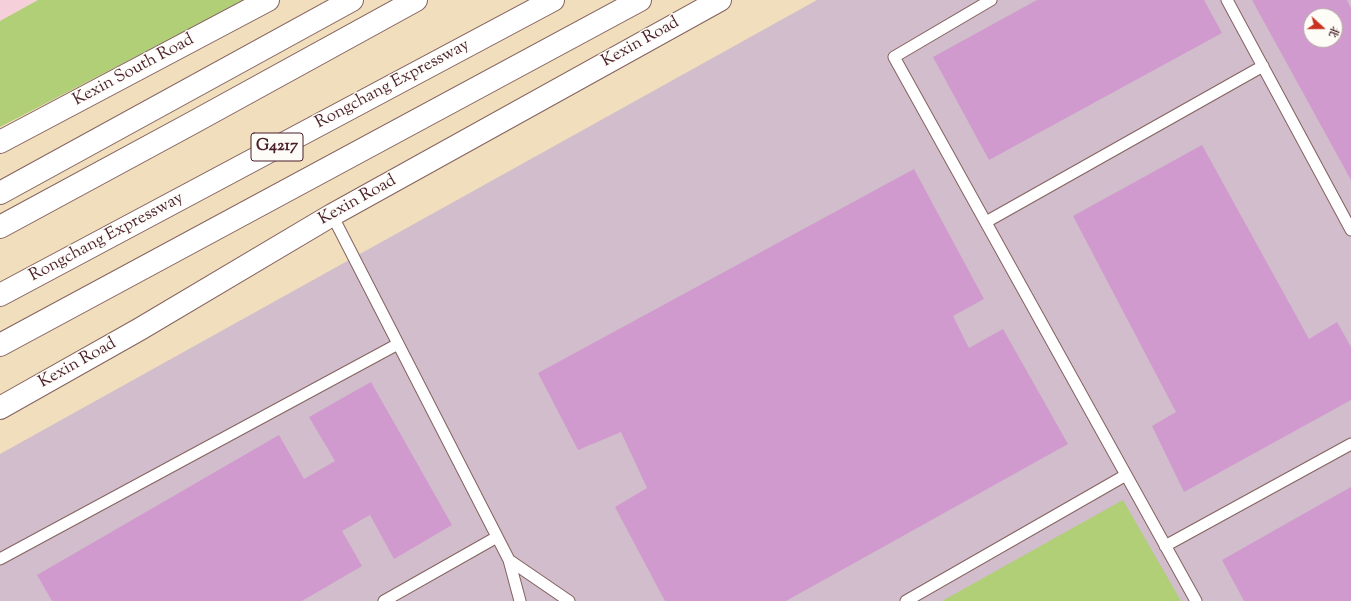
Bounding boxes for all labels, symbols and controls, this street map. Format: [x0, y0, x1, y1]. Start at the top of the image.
north arrow [1303, 8, 1343, 48]
street label: Kexin Road [599, 13, 683, 73]
text: 北 [1324, 24, 1343, 40]
street label: Kexin South Road [70, 31, 198, 111]
street label: Rongchang Expressway [312, 36, 474, 134]
road number: G4217 [251, 133, 303, 161]
street label: Kexin Road [316, 171, 400, 231]
street label: Rongchang Expressway [26, 189, 188, 287]
street label: Kexin Road [36, 334, 120, 394]

